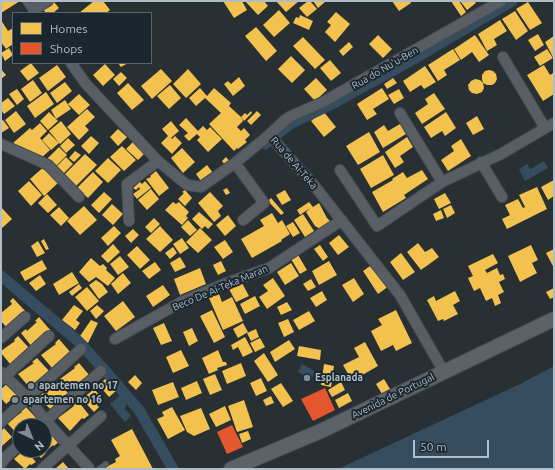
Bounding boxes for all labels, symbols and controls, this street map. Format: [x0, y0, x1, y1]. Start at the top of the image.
legend [12, 12, 152, 64]
text: Homes [50, 22, 88, 35]
text: Shops [50, 42, 82, 55]
street label: Rua do Nu'u-Ben [350, 44, 420, 92]
street label: Rua de Ai-Teka [268, 134, 320, 192]
street label: Beco De Ai-Teka Maran [171, 262, 269, 314]
street label: Avenida de Portugal [350, 371, 436, 421]
place label: Esplanada [315, 372, 363, 384]
marker: Esplanada [302, 373, 312, 383]
place label: apartemen no 17 [39, 380, 118, 392]
marker: apartemen no 17 [26, 381, 36, 391]
place label: apartemen no 16 [23, 394, 102, 406]
marker: apartemen no 16 [10, 395, 20, 405]
north arrow [12, 418, 52, 458]
scale bar [415, 432, 491, 458]
text: N [32, 439, 47, 453]
text: 50 m [420, 440, 447, 453]

